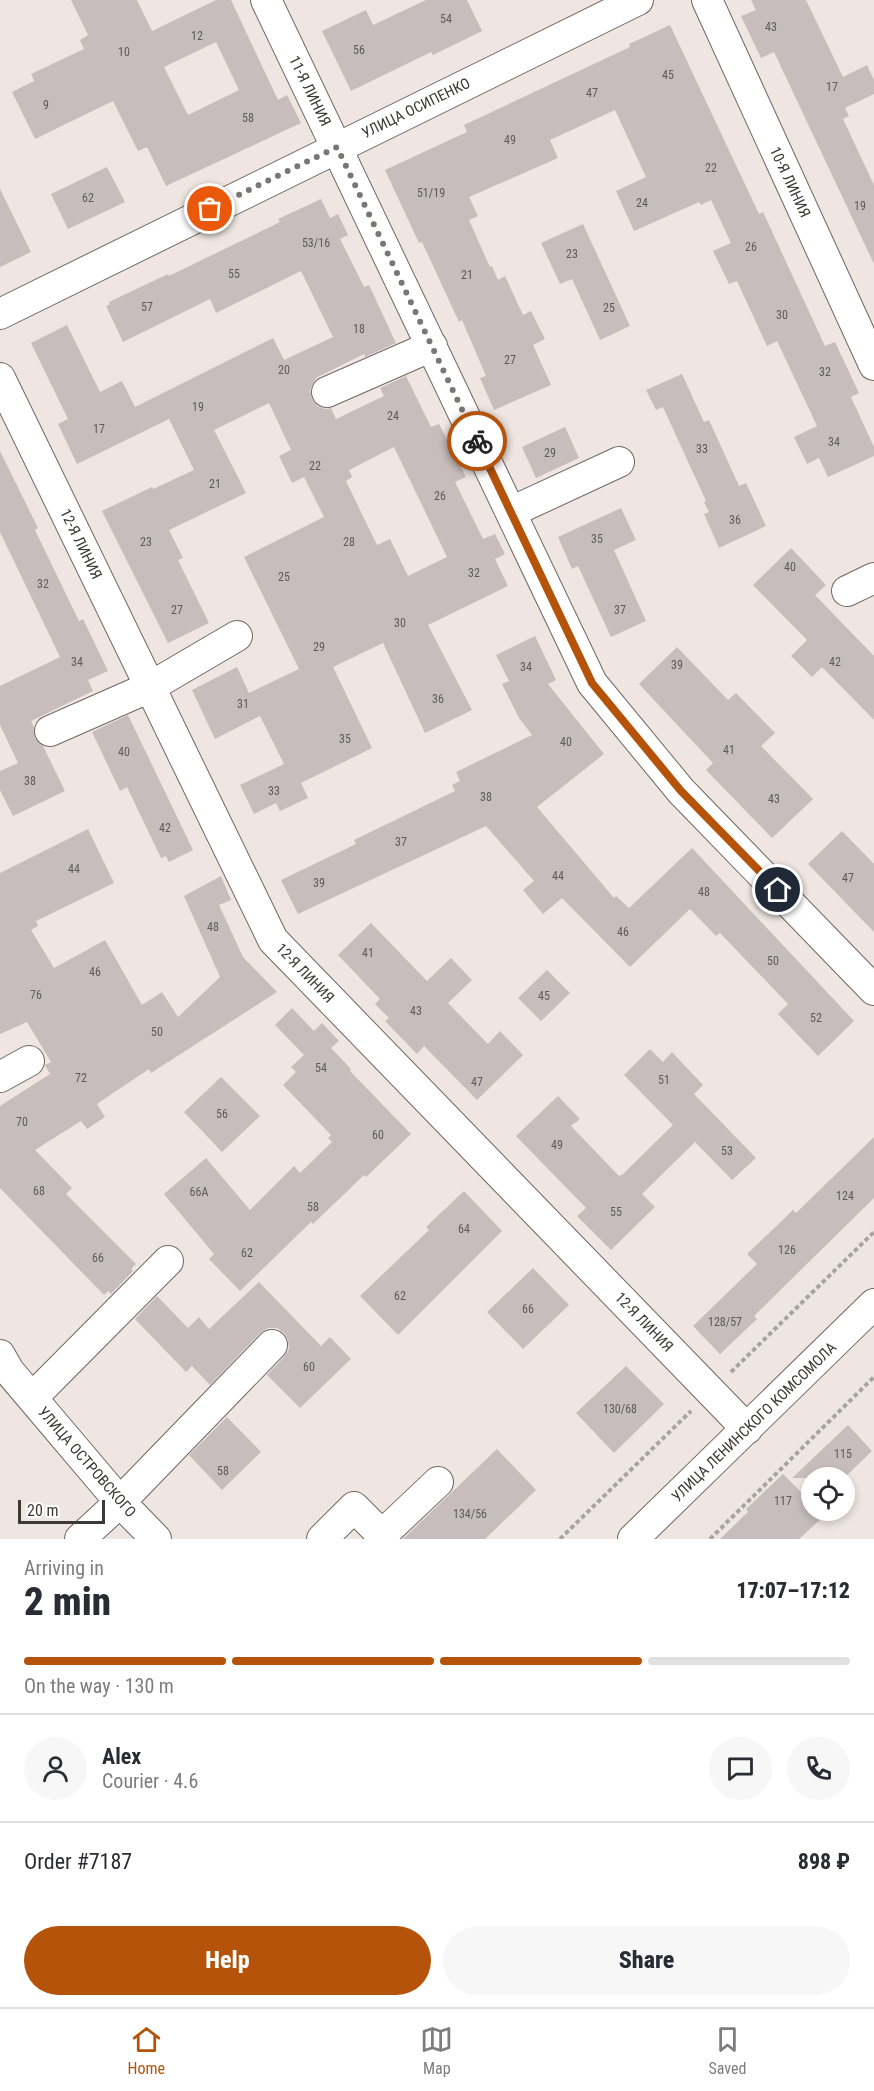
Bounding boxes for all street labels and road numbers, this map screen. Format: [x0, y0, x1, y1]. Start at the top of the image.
street label: 11-Я ЛИНИЯ [285, 53, 335, 129]
street label: УЛИЦА ОСИПЕНКО [359, 74, 473, 142]
street label: 10-Я ЛИНИЯ [766, 144, 814, 220]
street label: 12-Я ЛИНИЯ [56, 506, 106, 582]
street label: 12-Я ЛИНИЯ [272, 939, 338, 1007]
street label: 12-Я ЛИНИЯ [611, 1288, 677, 1356]
street label: УЛИЦА ЛЕНИНСКОГО КОМСОМОЛА [668, 1338, 840, 1506]
street label: УЛИЦА ОСТРОВСКОГО [34, 1403, 140, 1521]

